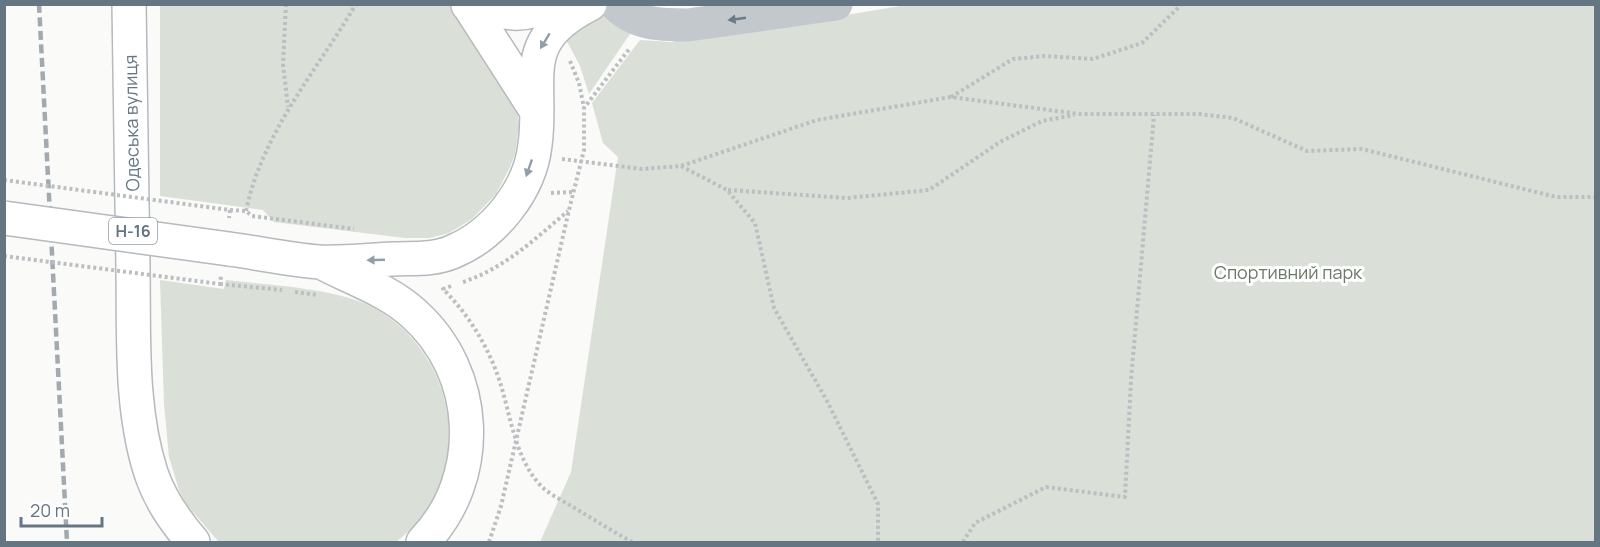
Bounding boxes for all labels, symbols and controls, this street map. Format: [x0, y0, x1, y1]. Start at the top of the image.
one-way arrow [727, 14, 746, 23]
one-way arrow [540, 33, 551, 49]
street label: Одеська вулиця [118, 54, 144, 192]
one-way arrow [524, 159, 534, 177]
road number: Н-16 [109, 218, 157, 244]
one-way arrow [366, 255, 385, 264]
park label: Спортивний парк [1214, 260, 1363, 284]
scale bar [21, 490, 102, 528]
text: 20 m [30, 498, 70, 522]

